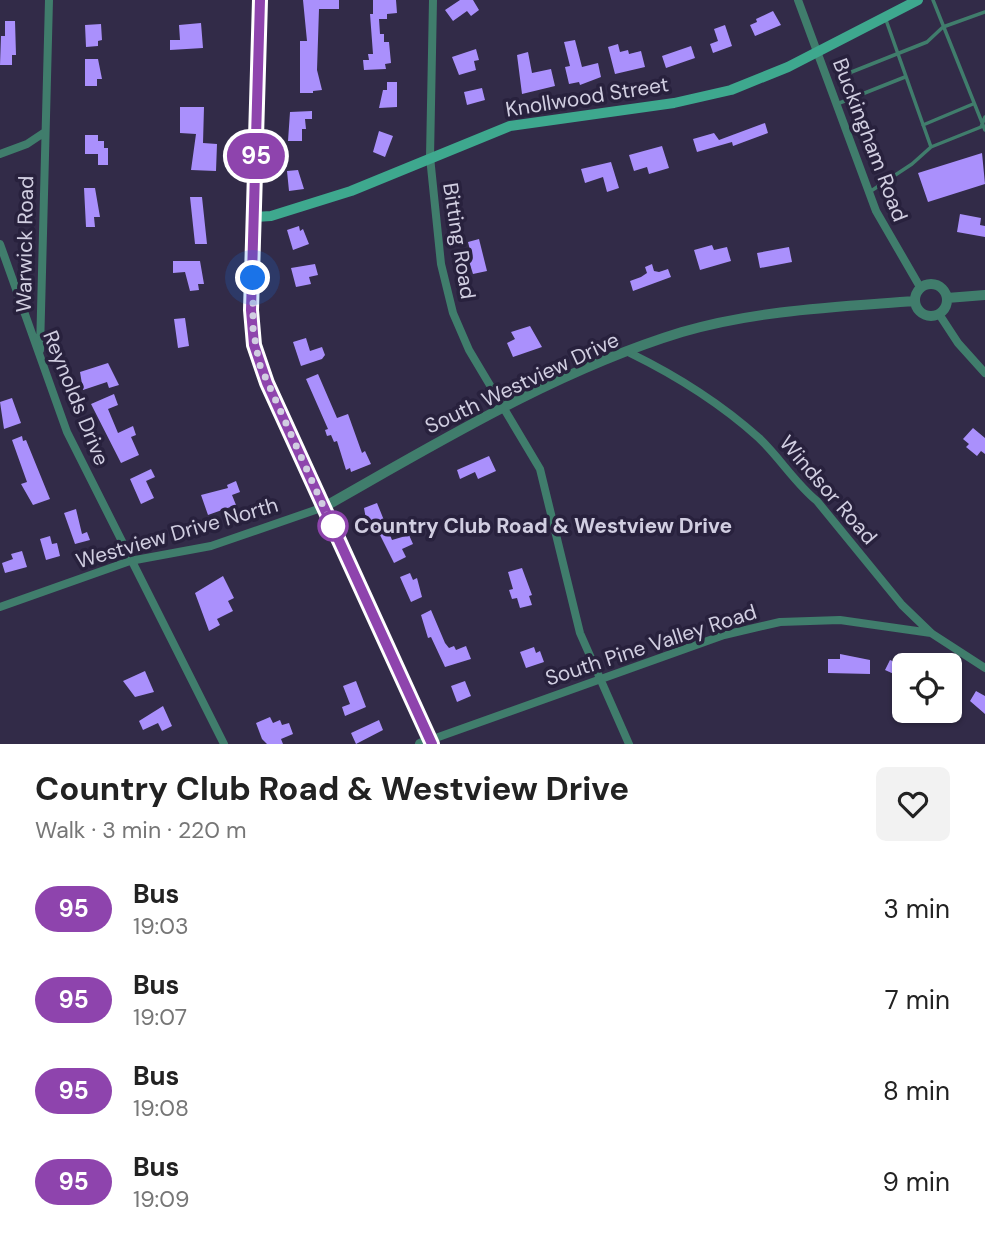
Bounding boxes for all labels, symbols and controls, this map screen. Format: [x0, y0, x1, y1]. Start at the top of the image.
street label: Buckingham Road [826, 54, 914, 226]
street label: Knollwood Street [503, 70, 671, 124]
line badge: 95 [224, 133, 288, 179]
text: 95 [241, 140, 271, 171]
street label: Warwick Road [10, 175, 40, 313]
street label: Bitting Road [436, 181, 482, 301]
your location [235, 260, 270, 295]
street label: Reynolds Drive [36, 326, 116, 470]
street label: South Westview Drive [420, 326, 624, 440]
street label: Windsor Road [773, 430, 883, 550]
street label: Westview Drive North [73, 491, 281, 575]
marker: Country Club Road & Westview Drive [318, 511, 348, 541]
place label: Country Club Road & Westview Drive [354, 512, 732, 540]
street label: South Pine Valley Road [542, 598, 760, 692]
map controls [892, 653, 962, 723]
button: locate [892, 653, 962, 723]
text: Country Club Road & Westview Drive [35, 767, 629, 810]
button: heart [876, 767, 950, 841]
text: Walk · 3 min · 220 m [35, 815, 247, 845]
text: Bus [133, 877, 179, 911]
text: 3 min [883, 892, 950, 926]
text: 95 [58, 893, 89, 924]
text: 19:03 [133, 911, 189, 941]
text: Bus [133, 968, 179, 1002]
text: 7 min [885, 983, 950, 1017]
text: 95 [58, 984, 89, 1015]
text: 19:07 [133, 1002, 187, 1032]
text: Bus [133, 1059, 179, 1093]
text: 8 min [883, 1074, 950, 1108]
text: 95 [58, 1075, 89, 1106]
text: 19:08 [133, 1093, 189, 1123]
text: Bus [133, 1150, 179, 1184]
text: 9 min [882, 1165, 950, 1199]
text: 95 [58, 1166, 89, 1197]
text: 19:09 [133, 1184, 189, 1214]

